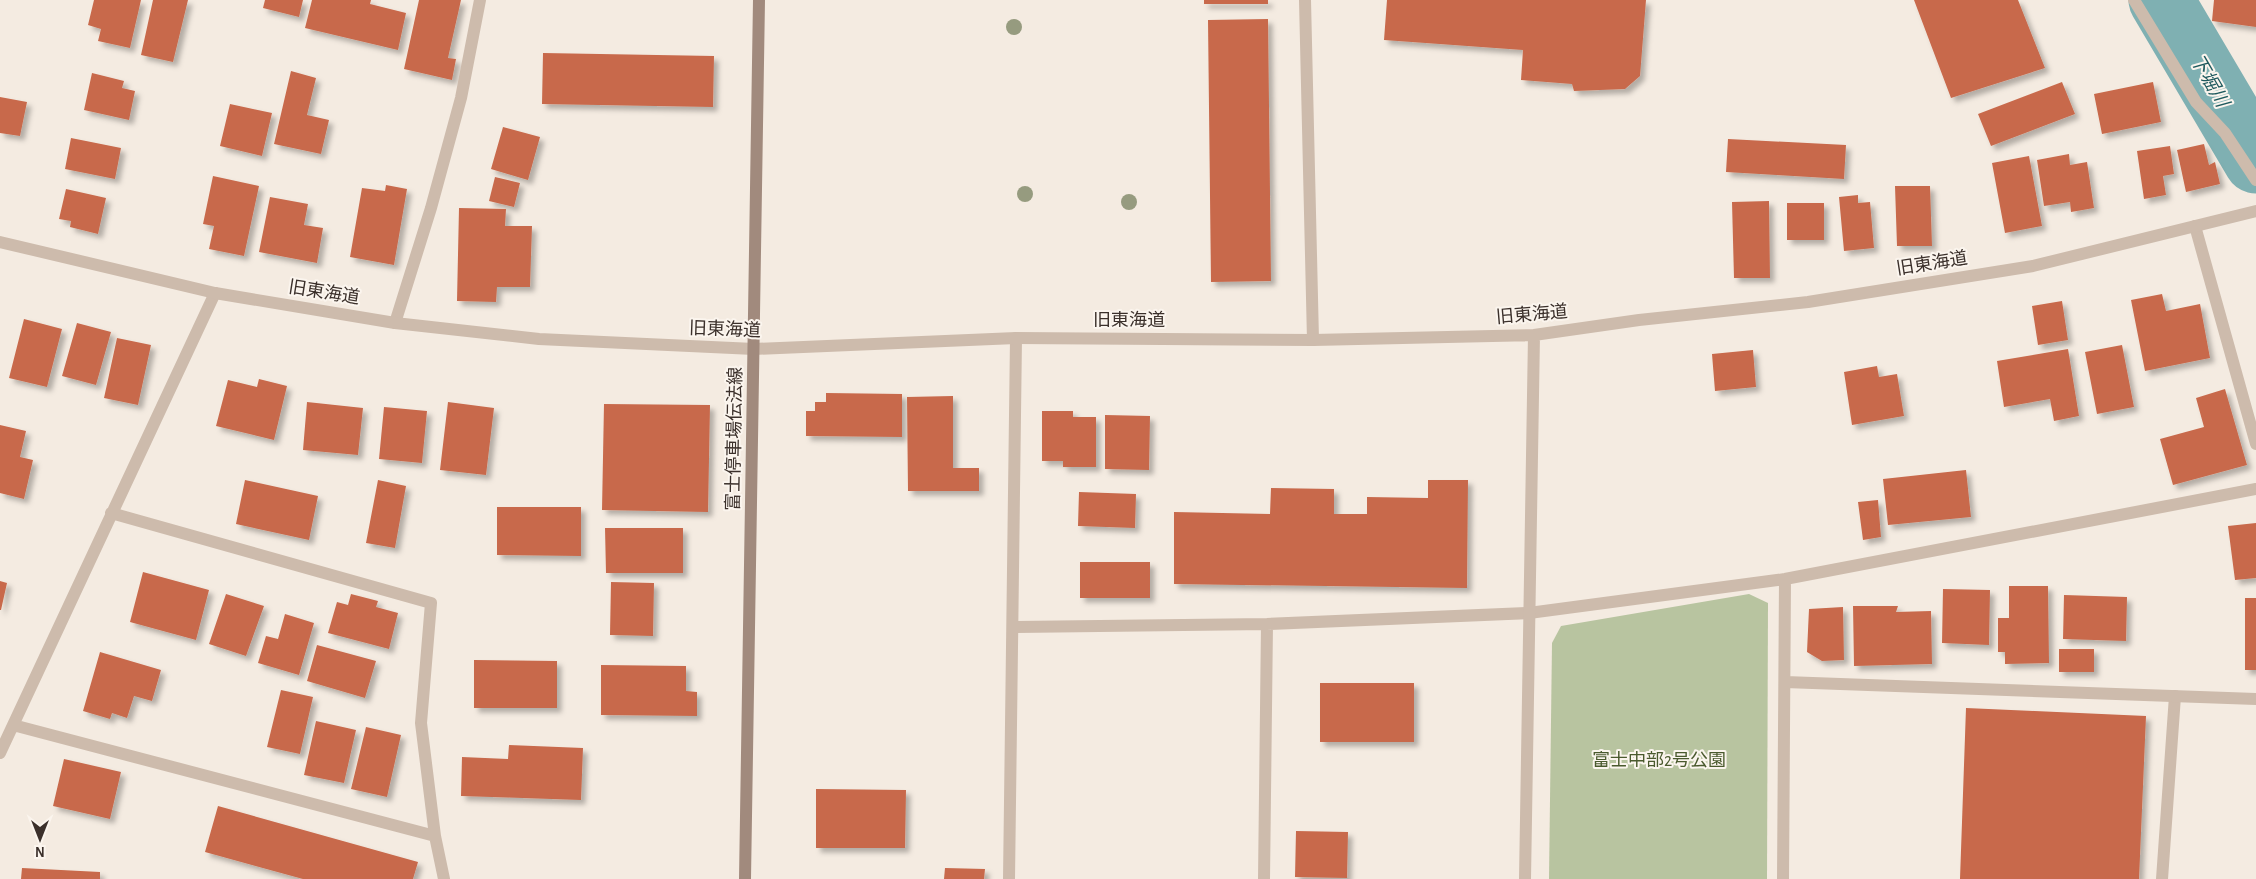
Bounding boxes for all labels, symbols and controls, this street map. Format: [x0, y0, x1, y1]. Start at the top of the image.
water label: 下堀川 [2187, 51, 2233, 112]
street label: 旧東海道 [1895, 248, 1969, 279]
street label: 旧東海道 [287, 277, 361, 308]
street label: 旧東海道 [1495, 301, 1569, 327]
street label: 旧東海道 [1093, 310, 1165, 330]
street label: 旧東海道 [689, 318, 761, 340]
street label: 富士停車場伝法線 [723, 367, 745, 511]
park label: 富士中部2号公園 [1592, 751, 1726, 770]
north arrow [15, 814, 65, 864]
text: N [35, 844, 45, 858]

